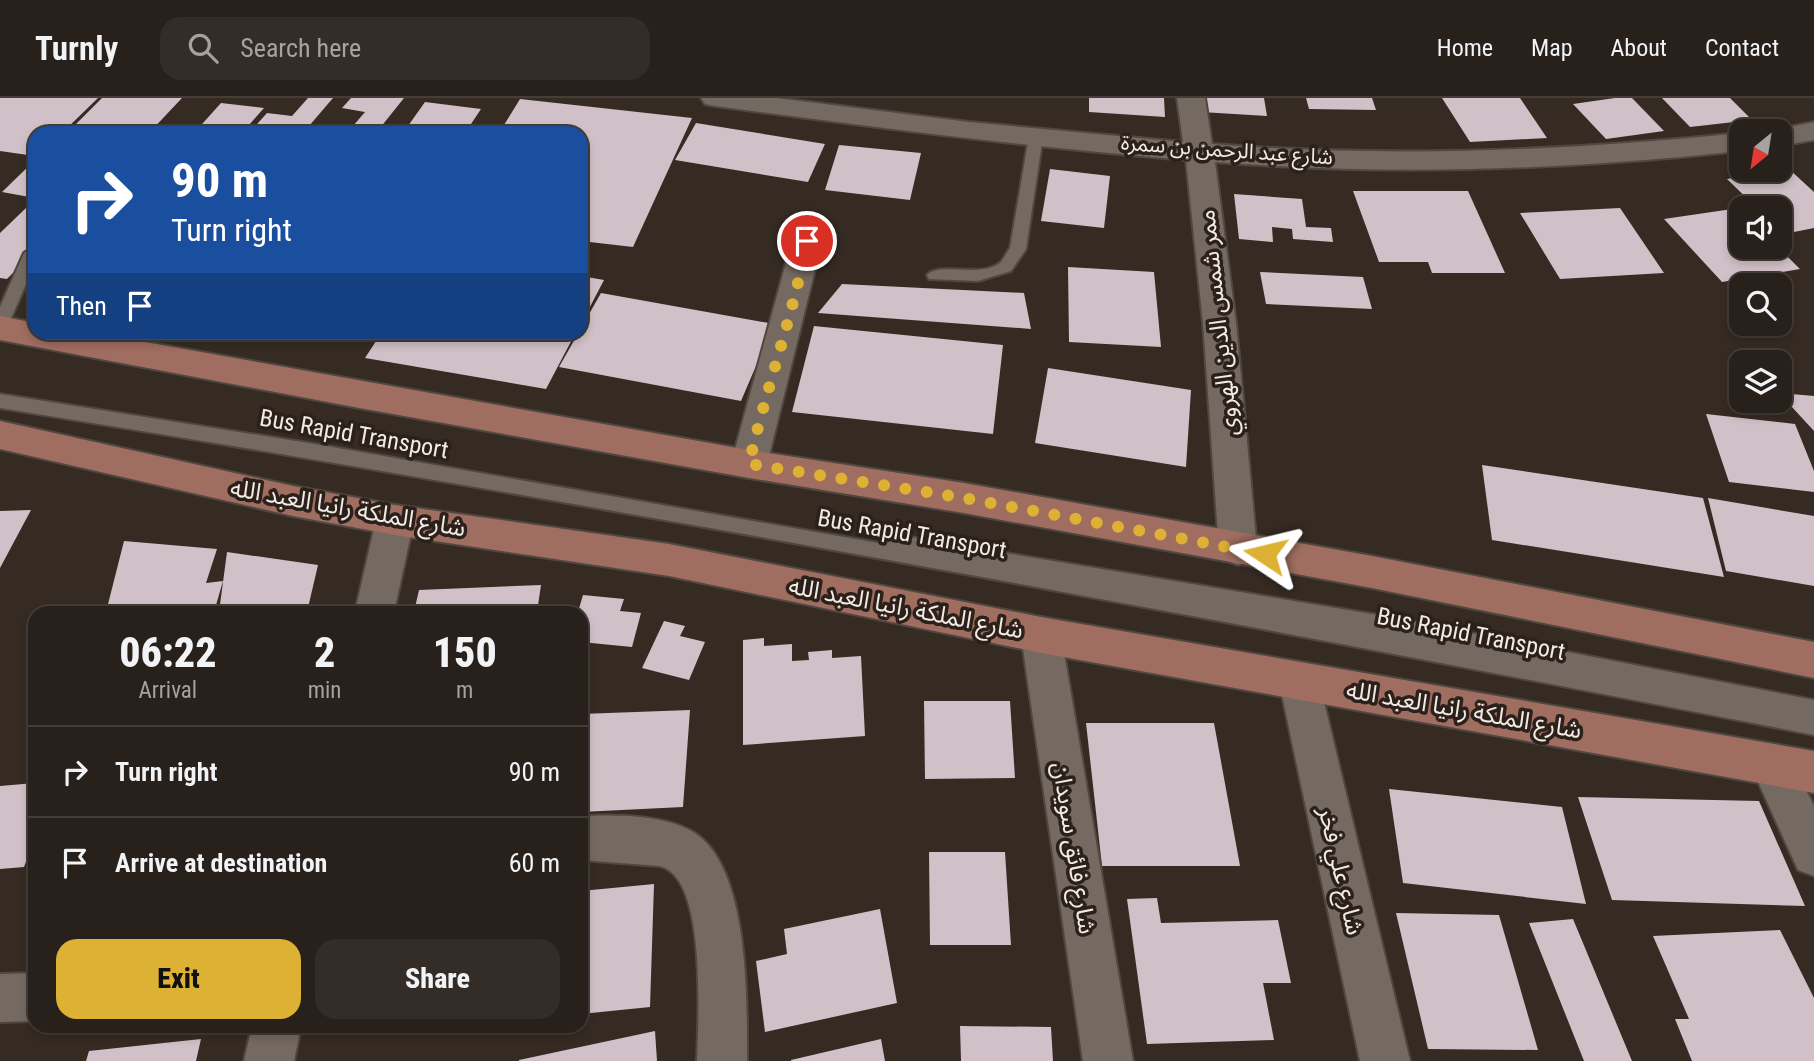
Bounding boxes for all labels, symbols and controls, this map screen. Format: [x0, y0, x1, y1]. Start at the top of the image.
search box [160, 17, 650, 80]
text: Turnly [35, 29, 118, 68]
icon: search [184, 29, 222, 67]
text: Search here [240, 33, 361, 63]
text: Home [1437, 34, 1493, 62]
text: Map [1531, 34, 1573, 62]
text: About [1611, 34, 1667, 62]
text: Contact [1705, 34, 1779, 62]
north arrow [1729, 119, 1792, 182]
map controls [1729, 119, 1792, 413]
street label: شارع عبد الرحمن بن سمرة [1120, 131, 1334, 172]
text: 90 m [171, 152, 268, 209]
icon: right [56, 154, 147, 245]
button: sound [1729, 196, 1792, 259]
street label: ممر شمس الدين الهروي [1192, 208, 1248, 438]
text: Turn right [171, 211, 292, 249]
pin [777, 211, 837, 271]
icon: arrive [788, 222, 826, 260]
button: search [1729, 273, 1792, 336]
icon: arrive [121, 287, 159, 325]
text: Then [56, 291, 107, 321]
button: layers [1729, 350, 1792, 413]
street label: Bus Rapid Transport [257, 404, 451, 464]
street label: شارع الملكة رانيا العبد الله [228, 474, 468, 545]
street label: Bus Rapid Transport [815, 504, 1009, 564]
position arrow [1228, 517, 1302, 591]
street label: شارع الملكة رانيا العبد الله [786, 572, 1026, 647]
street label: Bus Rapid Transport [1375, 602, 1567, 666]
text: 06:22 [119, 628, 216, 677]
text: 2 [314, 628, 335, 677]
text: 150 [433, 628, 497, 677]
street label: شارع الملكة رانيا العبد الله [1344, 676, 1584, 747]
text: Arrival [139, 677, 197, 704]
text: min [308, 677, 341, 704]
text: m [456, 677, 473, 704]
icon: right [56, 753, 94, 791]
text: Turn right [115, 757, 217, 787]
text: 90 m [509, 757, 560, 787]
street label: شارع فائق سويدان [1044, 760, 1101, 936]
street label: شارع علي فخر [1308, 803, 1369, 939]
icon: arrive [56, 844, 94, 882]
text: Arrive at destination [115, 848, 327, 878]
text: 60 m [509, 848, 560, 878]
button: Exit [56, 939, 301, 1019]
button: Share [315, 939, 560, 1019]

